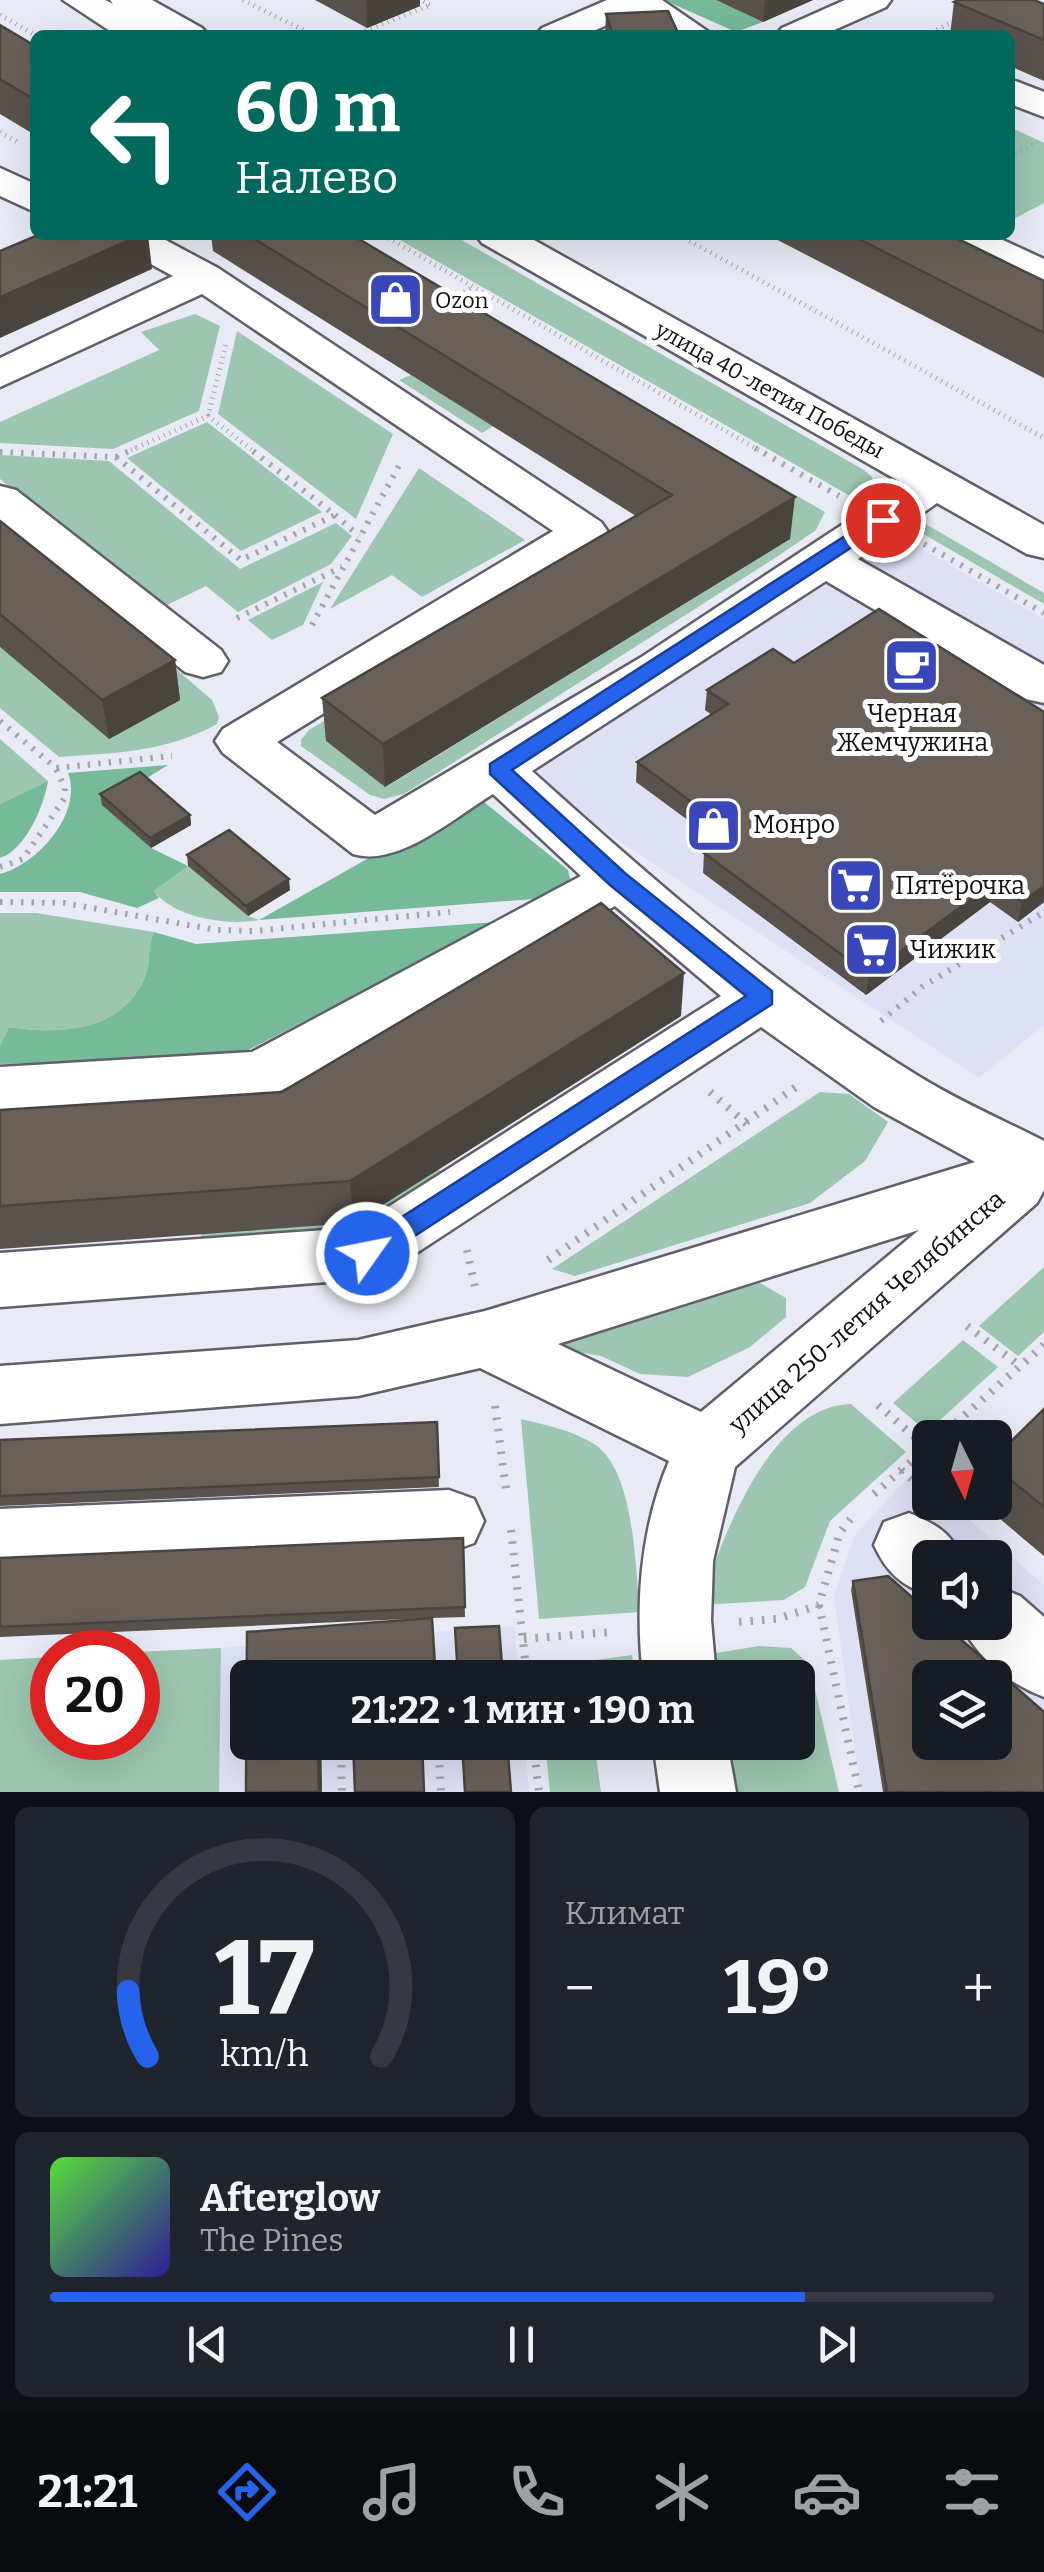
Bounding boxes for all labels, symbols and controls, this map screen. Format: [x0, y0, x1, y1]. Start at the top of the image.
text: 60 m [235, 66, 400, 150]
icon: left [70, 70, 200, 200]
text: Налево [235, 151, 398, 205]
shop icon: Ozon [366, 270, 426, 330]
place label: Ozon [435, 287, 489, 314]
street label: улица 40-летия Победы [650, 315, 889, 464]
pin [841, 478, 926, 563]
icon: arrive [856, 493, 911, 548]
cafe icon: Черная Жемчужина [882, 635, 942, 695]
place label: Черная Жемчужина [836, 699, 988, 758]
shop icon: Монро [684, 795, 744, 855]
place label: Монро [753, 810, 835, 840]
supermarket icon: Пятёрочка [826, 856, 886, 916]
place label: Пятёрочка [895, 871, 1025, 901]
supermarket icon: Чижик [841, 920, 901, 980]
place label: Чижик [910, 935, 996, 965]
street label: улица 250-летия Челябинска [722, 1184, 1011, 1440]
position arrow [315, 1201, 419, 1305]
north arrow [912, 1420, 1012, 1520]
map controls [912, 1420, 1012, 1760]
button: sound [912, 1540, 1012, 1640]
speed limit sign: 20 [30, 1630, 160, 1760]
button: layers [912, 1660, 1012, 1760]
text: 21:22 · 1 мин · 190 m [351, 1687, 694, 1733]
text: Климат [565, 1894, 684, 1932]
text: 17 [215, 1917, 315, 2042]
text: 19° [724, 1943, 833, 2033]
text: − [565, 1956, 595, 2022]
text: + [963, 1956, 994, 2022]
text: km/h [221, 2033, 309, 2075]
text: Afterglow [200, 2175, 380, 2221]
text: The Pines [200, 2221, 344, 2259]
icon: previous [180, 2317, 235, 2372]
icon: pause [494, 2317, 549, 2372]
icon: next [809, 2317, 864, 2372]
icon: directions [212, 2457, 282, 2527]
icon: music [357, 2457, 427, 2527]
icon: phone [502, 2457, 572, 2527]
icon: climate [647, 2457, 717, 2527]
icon: car [792, 2457, 862, 2527]
icon: filters [937, 2457, 1007, 2527]
text: 21:21 [37, 2465, 137, 2519]

